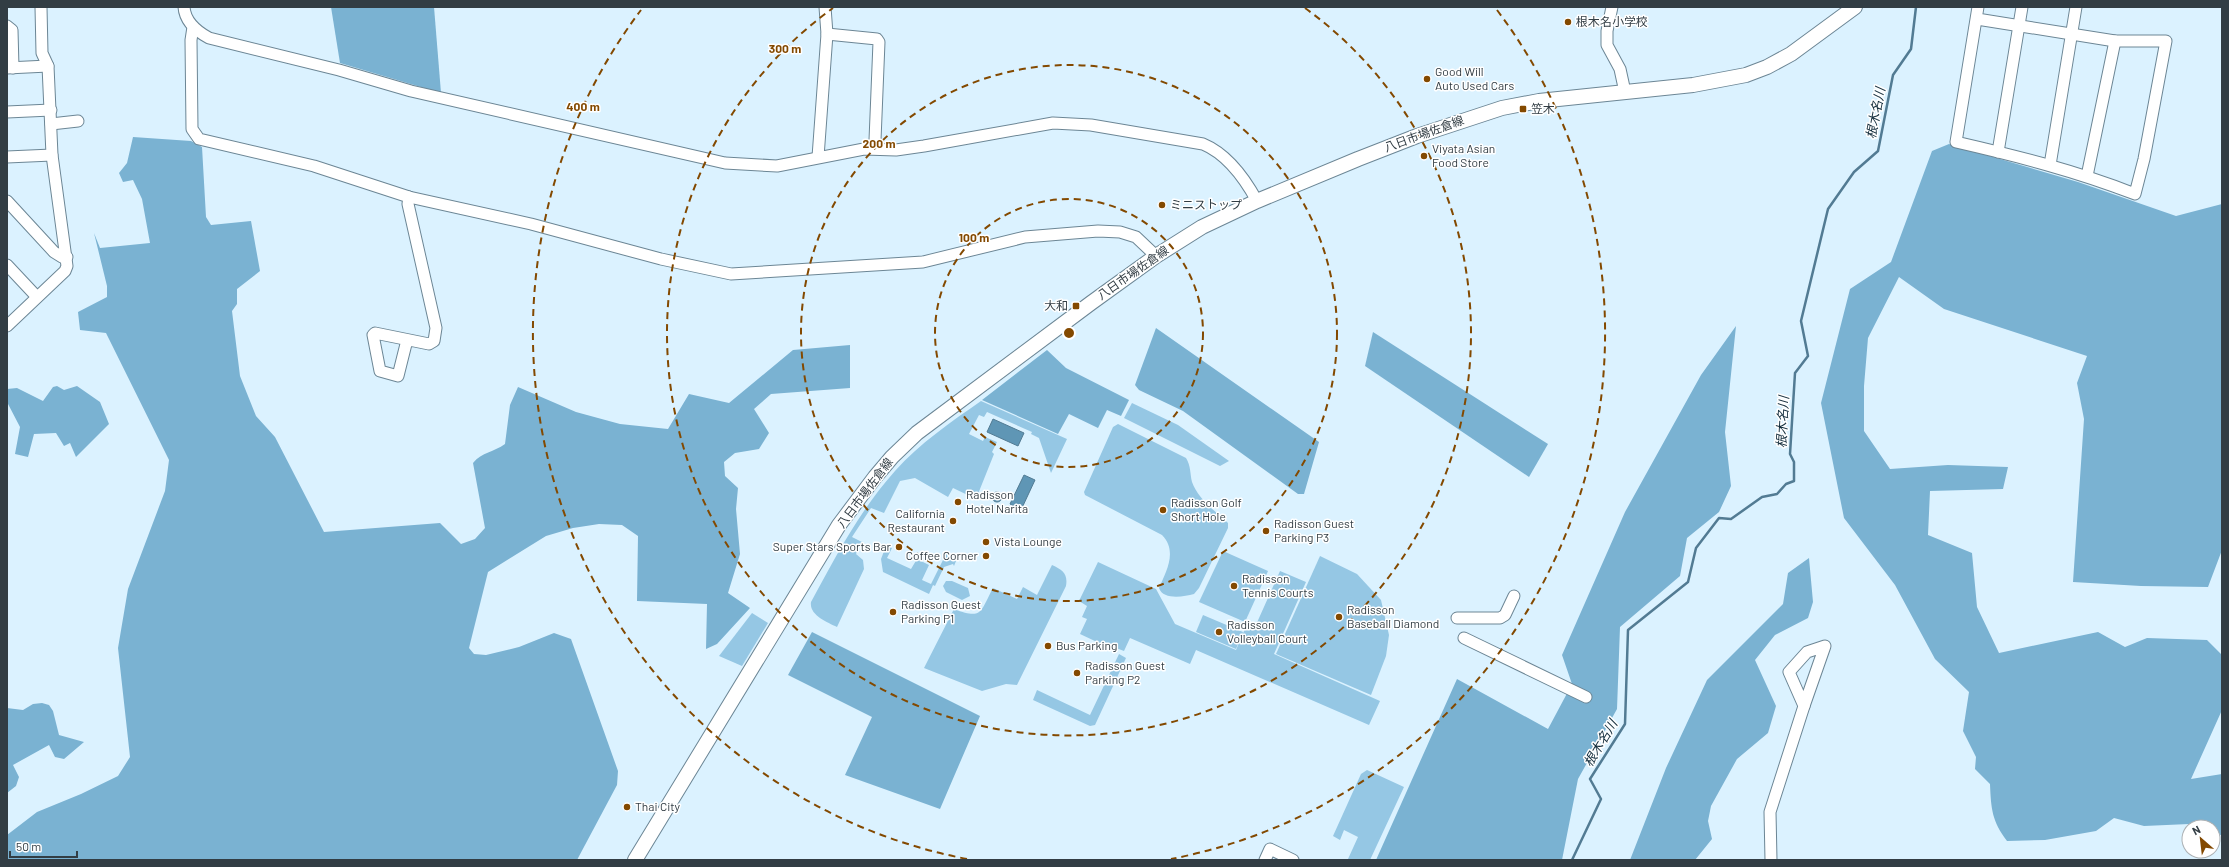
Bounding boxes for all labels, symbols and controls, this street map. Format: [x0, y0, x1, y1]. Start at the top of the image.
place label: 根木名小学校 [1576, 14, 1648, 28]
marker: 根木名小学校 [1563, 17, 1573, 27]
text: 300 m [769, 41, 801, 55]
place label: Good Will Auto Used Cars [1435, 64, 1514, 92]
marker: Good Will Auto Used Cars [1422, 74, 1432, 84]
water label: 根木名川 [1862, 84, 1888, 140]
text: 400 m [566, 99, 600, 113]
place label: 笠木 [1531, 101, 1555, 115]
marker: 笠木 [1518, 104, 1528, 114]
street label: 八日市場佐倉線 [1382, 112, 1466, 154]
text: 200 m [863, 136, 895, 150]
place label: Viyata Asian Food Store [1432, 141, 1495, 169]
marker: Viyata Asian Food Store [1419, 151, 1429, 161]
place label: ミニストップ [1170, 197, 1242, 211]
marker: ミニストップ [1157, 200, 1167, 210]
text: 100 m [959, 230, 989, 244]
street label: 八日市場佐倉線 [1094, 242, 1171, 302]
place label: 大和 [1044, 298, 1068, 312]
marker: 大和 [1071, 301, 1081, 311]
centre of rings [1062, 326, 1076, 340]
water label: 根木名川 [1773, 394, 1791, 448]
street label: 八日市場佐倉線 [833, 455, 895, 530]
place label: Radisson Hotel Narita [966, 487, 1028, 515]
place label: Radisson Golf Short Hole [1171, 495, 1242, 523]
marker: Radisson Hotel Narita [953, 497, 963, 507]
marker: Radisson Golf Short Hole [1158, 505, 1168, 515]
place label: California Restaurant [887, 506, 945, 534]
marker: California Restaurant [948, 516, 958, 526]
place label: Radisson Guest Parking P3 [1274, 516, 1354, 544]
marker: Radisson Guest Parking P3 [1261, 526, 1271, 536]
place label: Vista Lounge [994, 534, 1062, 548]
marker: Vista Lounge [981, 537, 991, 547]
place label: Super Stars Sports Bar [773, 539, 892, 553]
marker: Super Stars Sports Bar [894, 542, 904, 552]
place label: Coffee Corner [906, 548, 979, 562]
marker: Coffee Corner [981, 551, 991, 561]
place label: Radisson Tennis Courts [1242, 571, 1314, 599]
marker: Radisson Tennis Courts [1229, 581, 1239, 591]
place label: Radisson Guest Parking P1 [901, 597, 981, 625]
place label: Radisson Baseball Diamond [1347, 602, 1439, 630]
marker: Radisson Guest Parking P1 [888, 607, 898, 617]
marker: Radisson Baseball Diamond [1334, 612, 1344, 622]
place label: Radisson Volleyball Court [1227, 617, 1307, 645]
marker: Radisson Volleyball Court [1214, 627, 1224, 637]
place label: Bus Parking [1056, 638, 1118, 652]
marker: Bus Parking [1043, 641, 1053, 651]
place label: Radisson Guest Parking P2 [1085, 658, 1165, 686]
marker: Radisson Guest Parking P2 [1072, 668, 1082, 678]
water label: 根木名川 [1580, 715, 1621, 769]
place label: Thai City [635, 799, 681, 813]
marker: Thai City [622, 802, 632, 812]
north arrow [2181, 819, 2221, 859]
text: N [2190, 822, 2202, 837]
scale bar [10, 833, 77, 859]
text: 50 m [16, 839, 41, 853]

